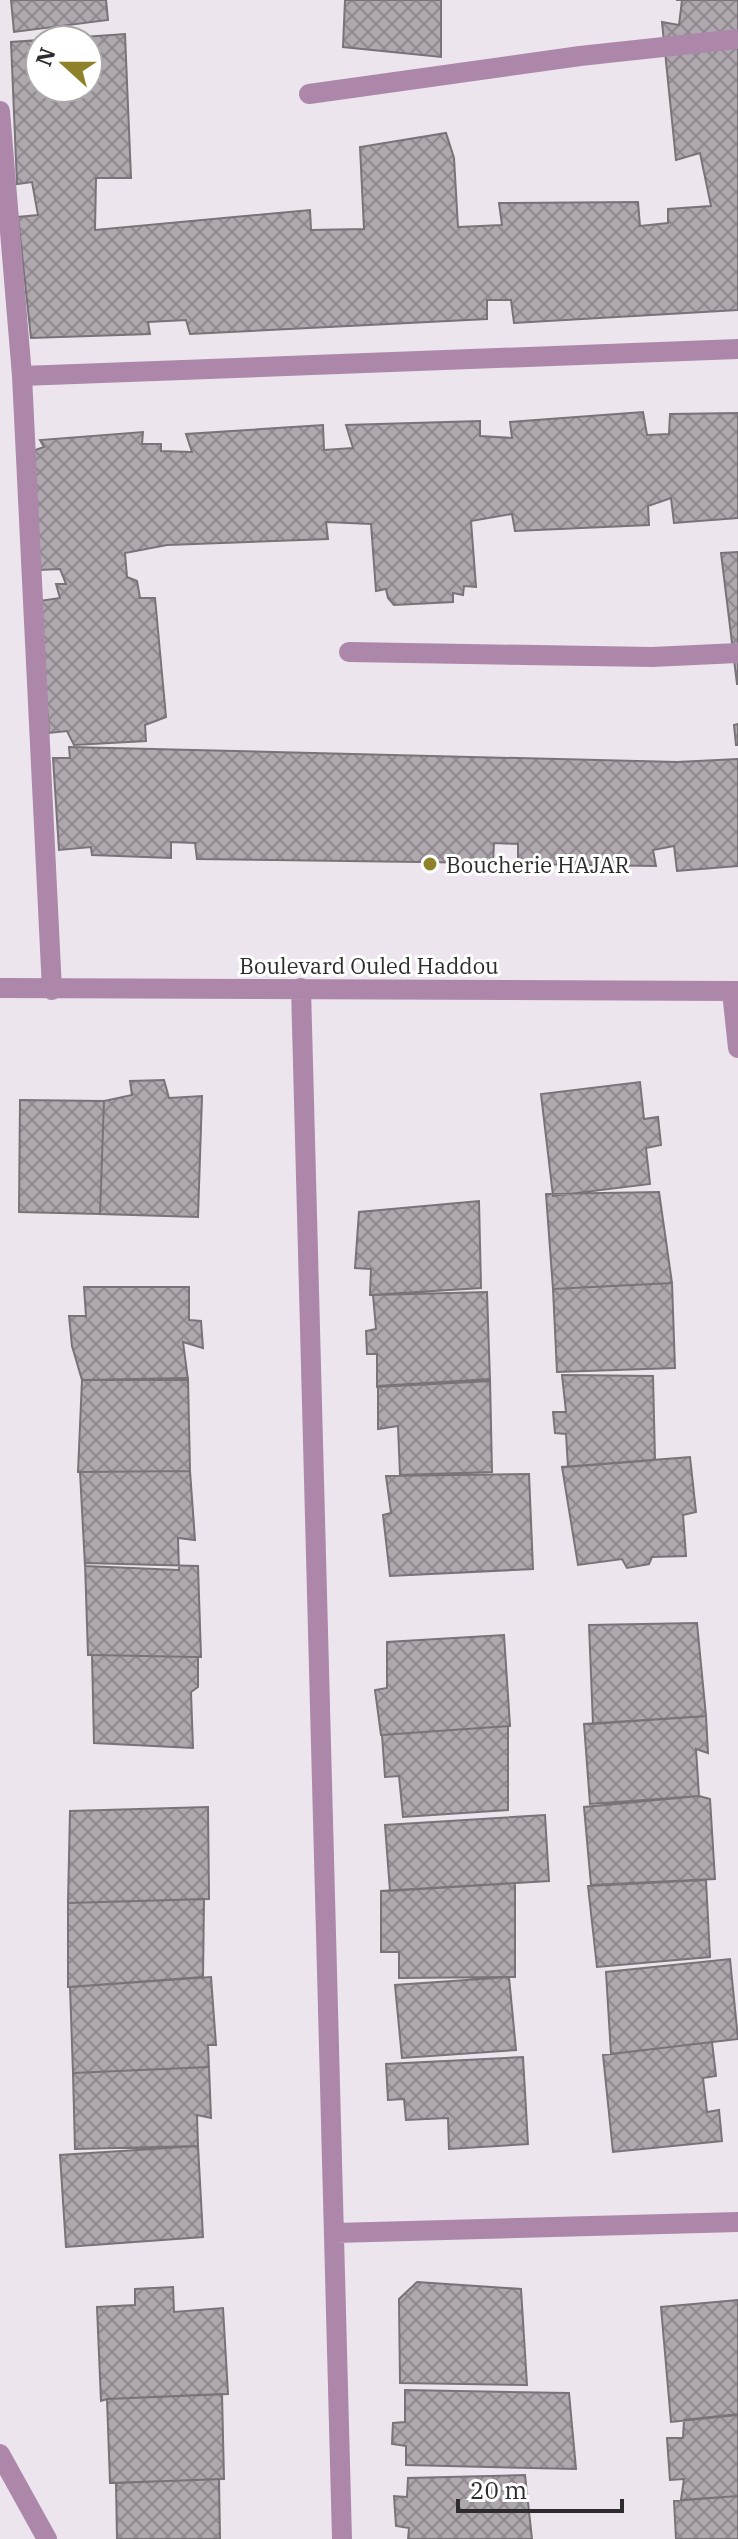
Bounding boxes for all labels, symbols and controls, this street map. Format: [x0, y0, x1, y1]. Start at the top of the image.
north arrow [24, 24, 104, 104]
text: N [28, 43, 62, 70]
place label: Boucherie HAJAR [446, 850, 630, 879]
marker: Boucherie HAJAR [421, 855, 439, 873]
street label: Boulevard Ouled Haddou [239, 951, 499, 980]
scale bar [458, 2463, 622, 2513]
text: 20 m [470, 2474, 527, 2506]

